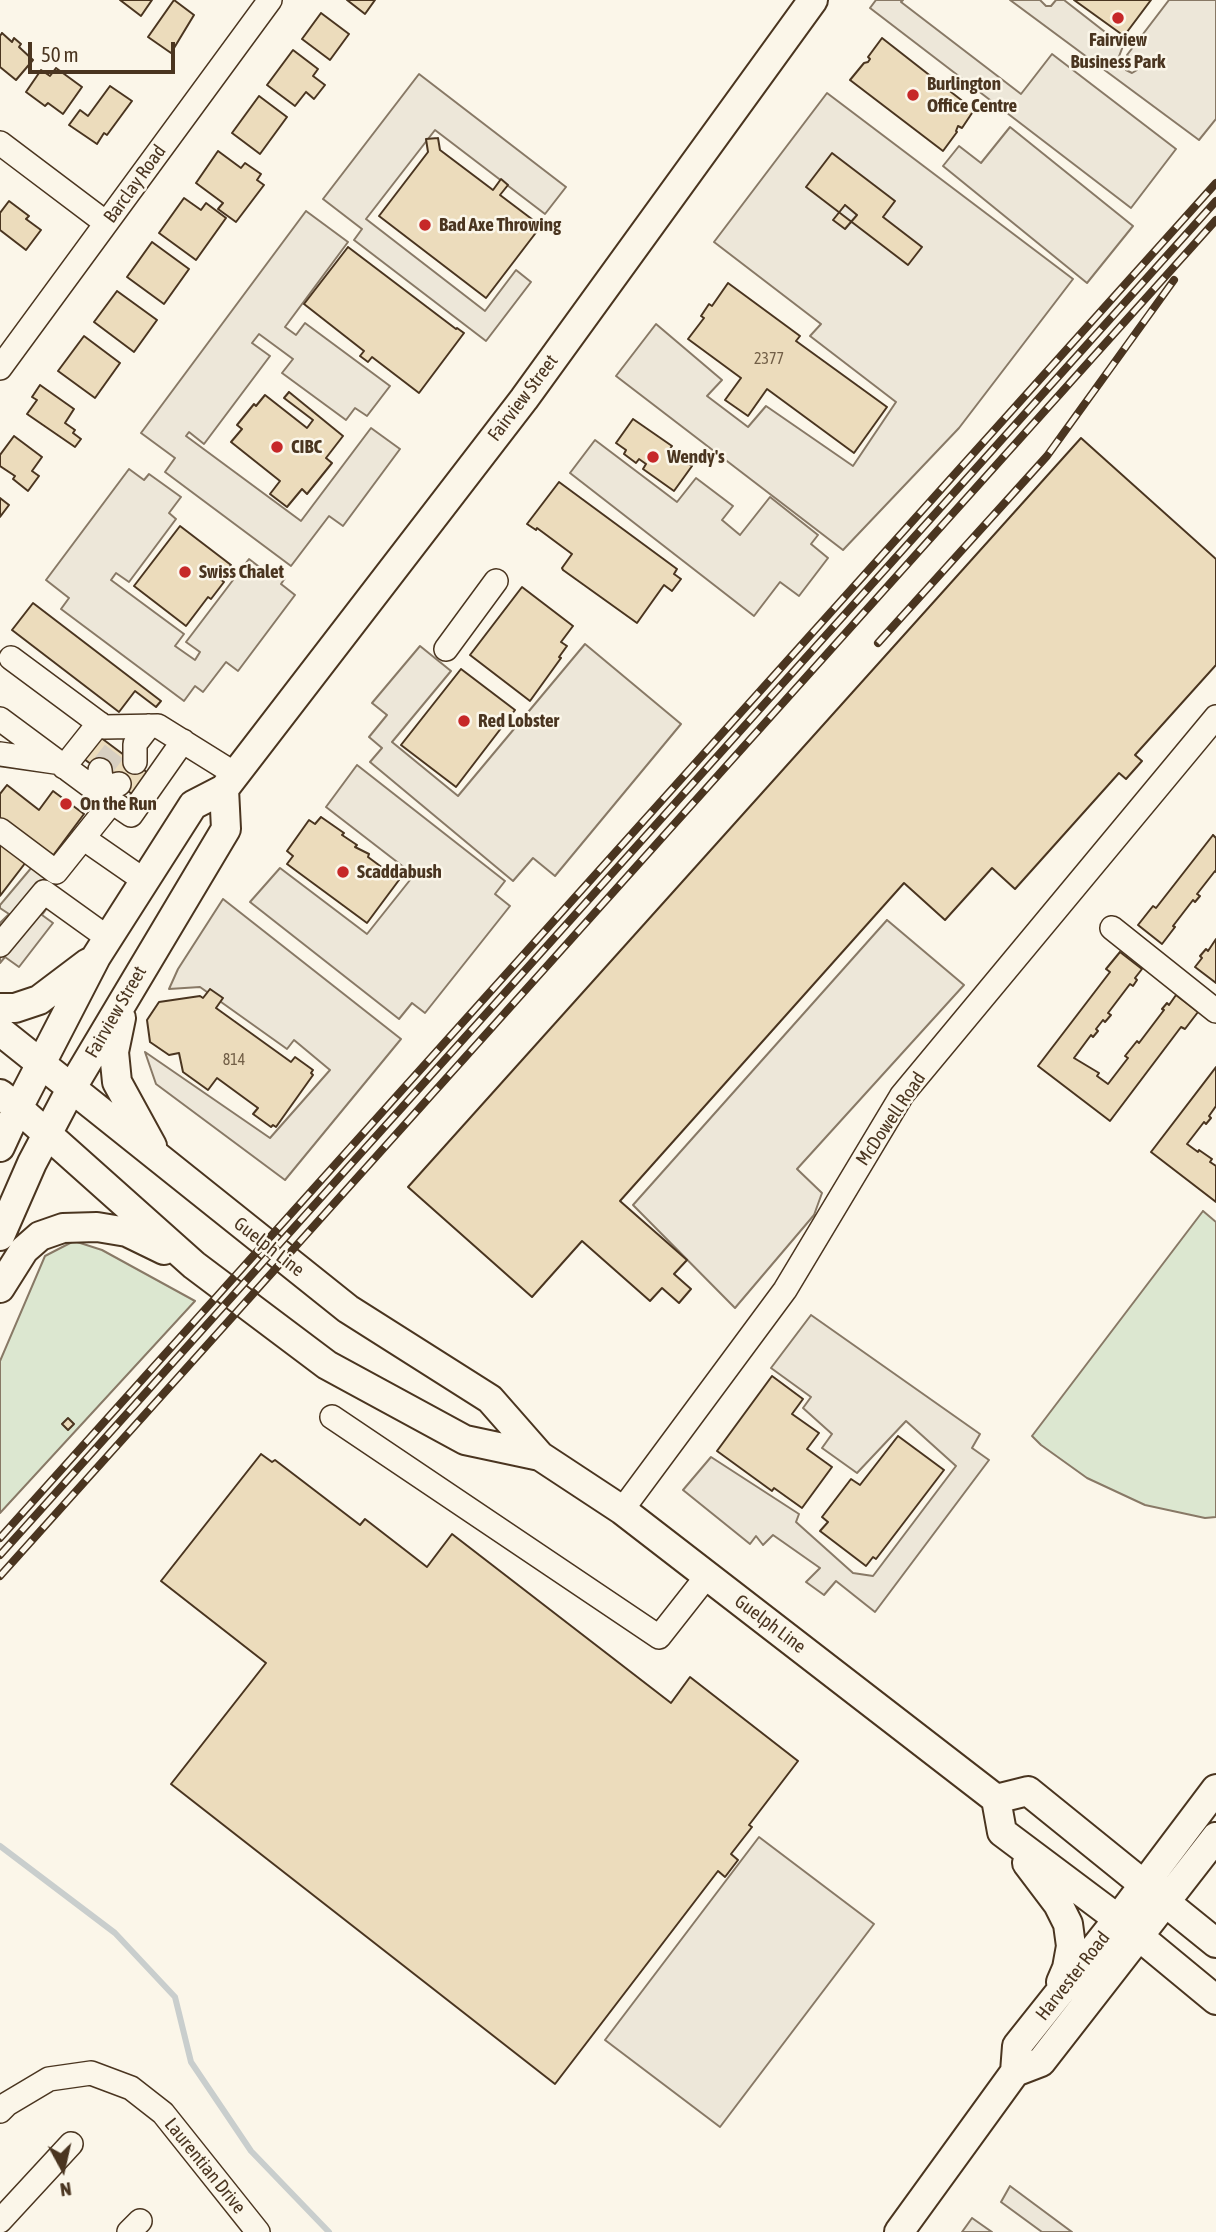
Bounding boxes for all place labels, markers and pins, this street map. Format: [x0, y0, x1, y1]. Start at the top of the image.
marker: Fairview Business Park [1110, 10, 1126, 26]
place label: Fairview Business Park [1071, 29, 1165, 73]
place label: Burlington Office Centre [927, 73, 1017, 117]
marker: Burlington Office Centre [905, 87, 921, 103]
place label: Bad Axe Throwing [439, 214, 561, 236]
marker: Bad Axe Throwing [417, 217, 433, 233]
place label: CIBC [291, 436, 322, 458]
marker: CIBC [269, 439, 285, 455]
place label: Wendy's [667, 446, 725, 468]
marker: Wendy's [645, 449, 661, 465]
place label: Swiss Chalet [199, 561, 284, 583]
marker: Swiss Chalet [177, 564, 193, 580]
place label: Red Lobster [478, 710, 559, 732]
marker: Red Lobster [456, 713, 472, 729]
place label: On the Run [80, 793, 157, 815]
marker: On the Run [58, 796, 74, 812]
place label: Scaddabush [357, 861, 442, 883]
marker: Scaddabush [335, 864, 351, 880]

